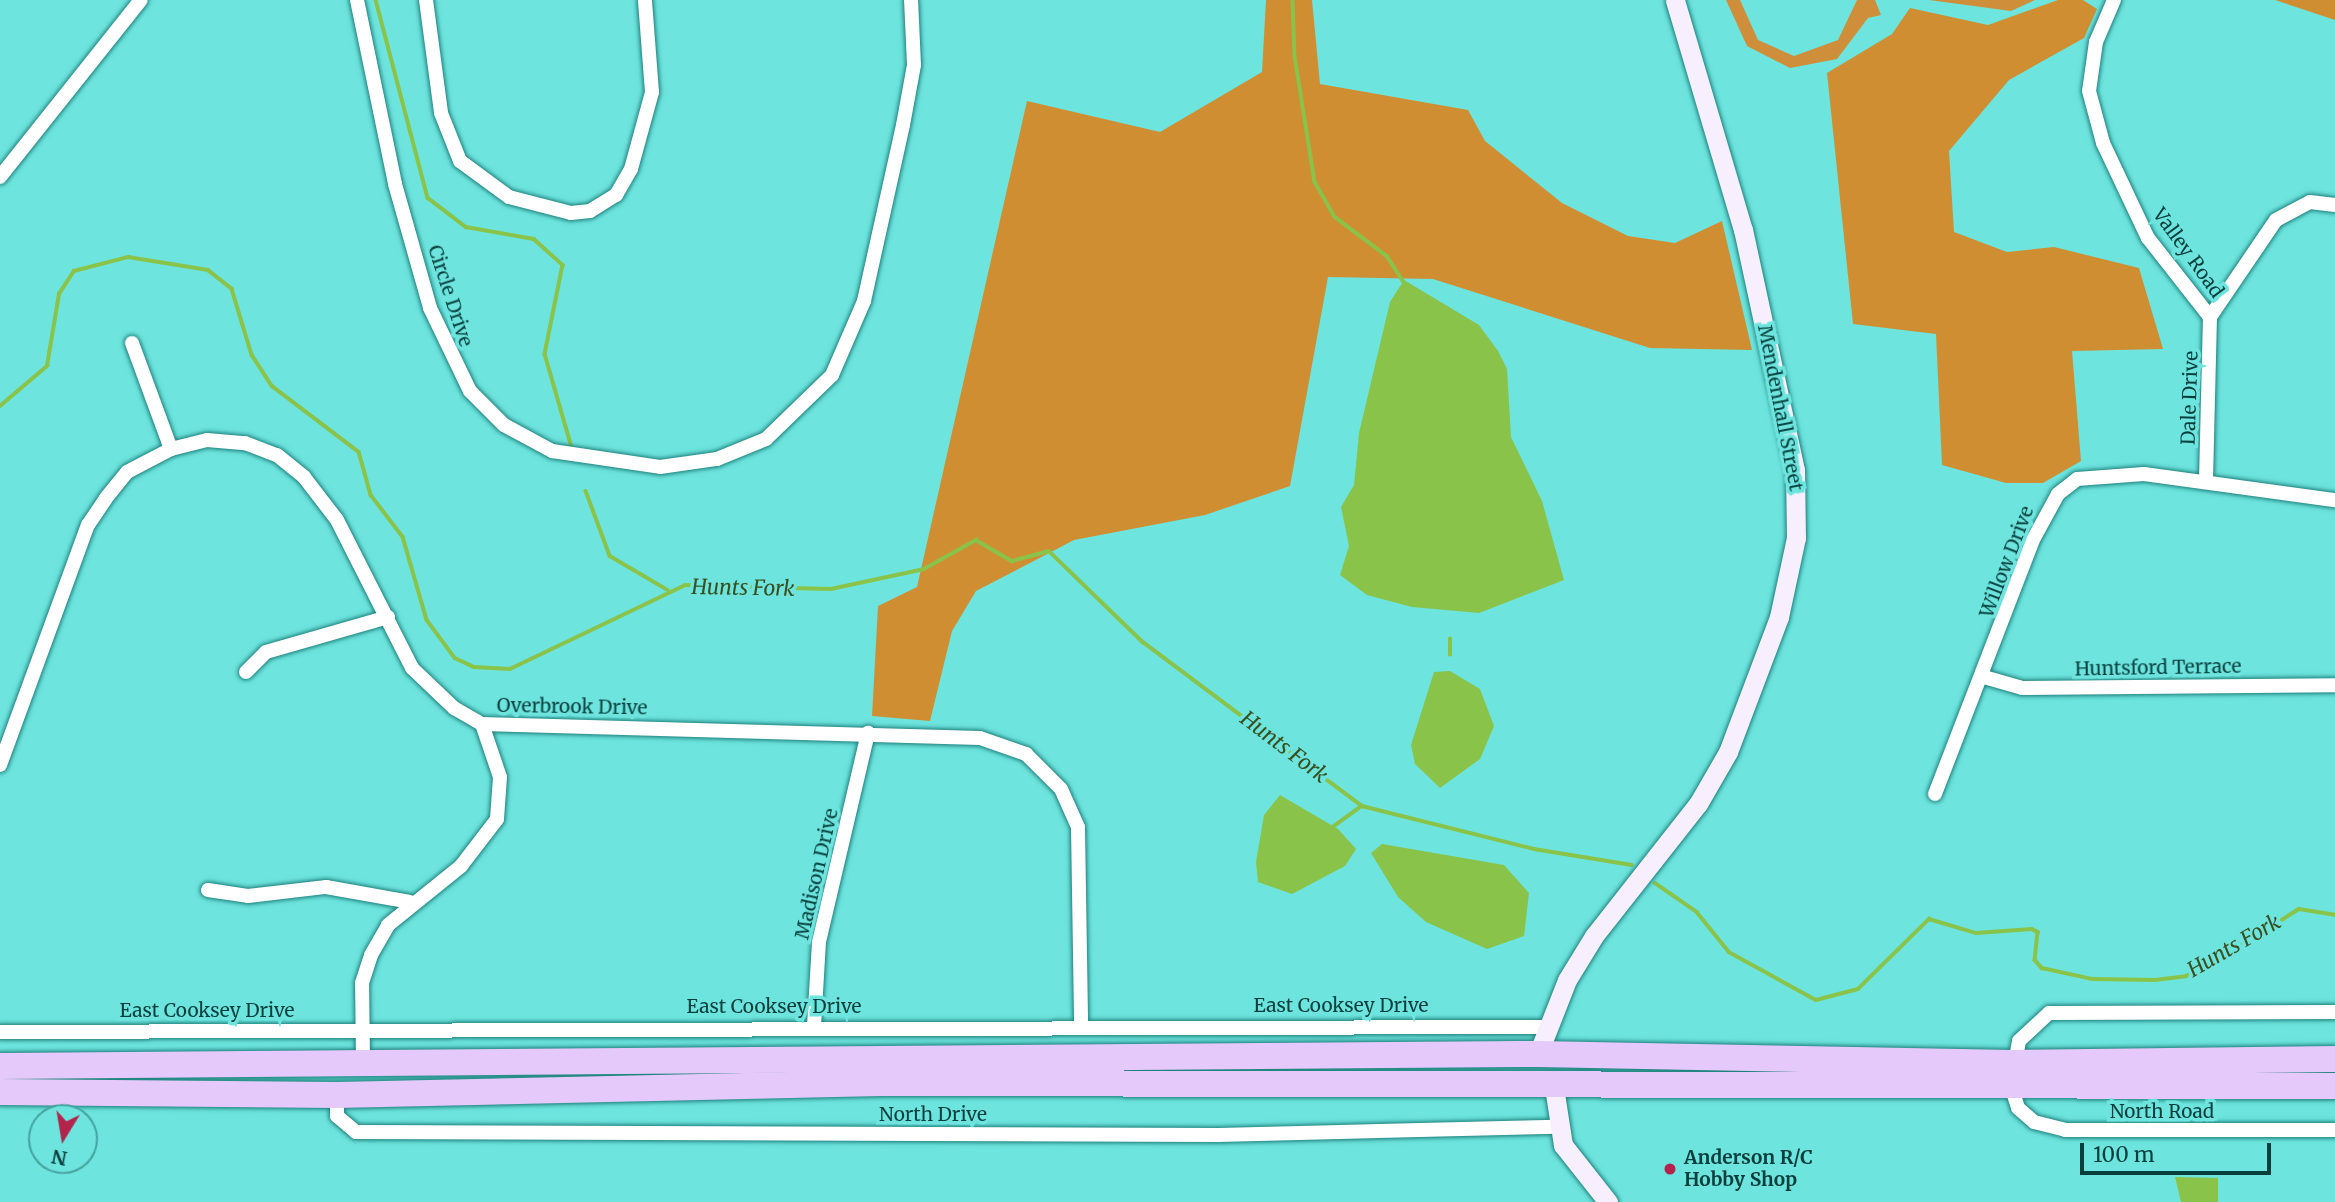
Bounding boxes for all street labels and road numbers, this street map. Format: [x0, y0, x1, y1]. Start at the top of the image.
street label: Valley Road [2148, 204, 2228, 302]
street label: Circle Drive [423, 242, 477, 350]
street label: Mendenhall Street [1753, 323, 1807, 493]
street label: Dale Drive [2177, 350, 2203, 446]
street label: Willow Drive [1975, 503, 2039, 621]
street label: Huntsford Terrace [2075, 655, 2241, 681]
street label: Overbrook Drive [497, 694, 647, 720]
street label: Madison Drive [791, 806, 843, 942]
street label: East Cooksey Drive [1253, 995, 1429, 1017]
street label: East Cooksey Drive [686, 996, 862, 1018]
street label: East Cooksey Drive [119, 1000, 295, 1022]
street label: North Road [2110, 1101, 2214, 1123]
street label: North Drive [879, 1104, 987, 1126]

